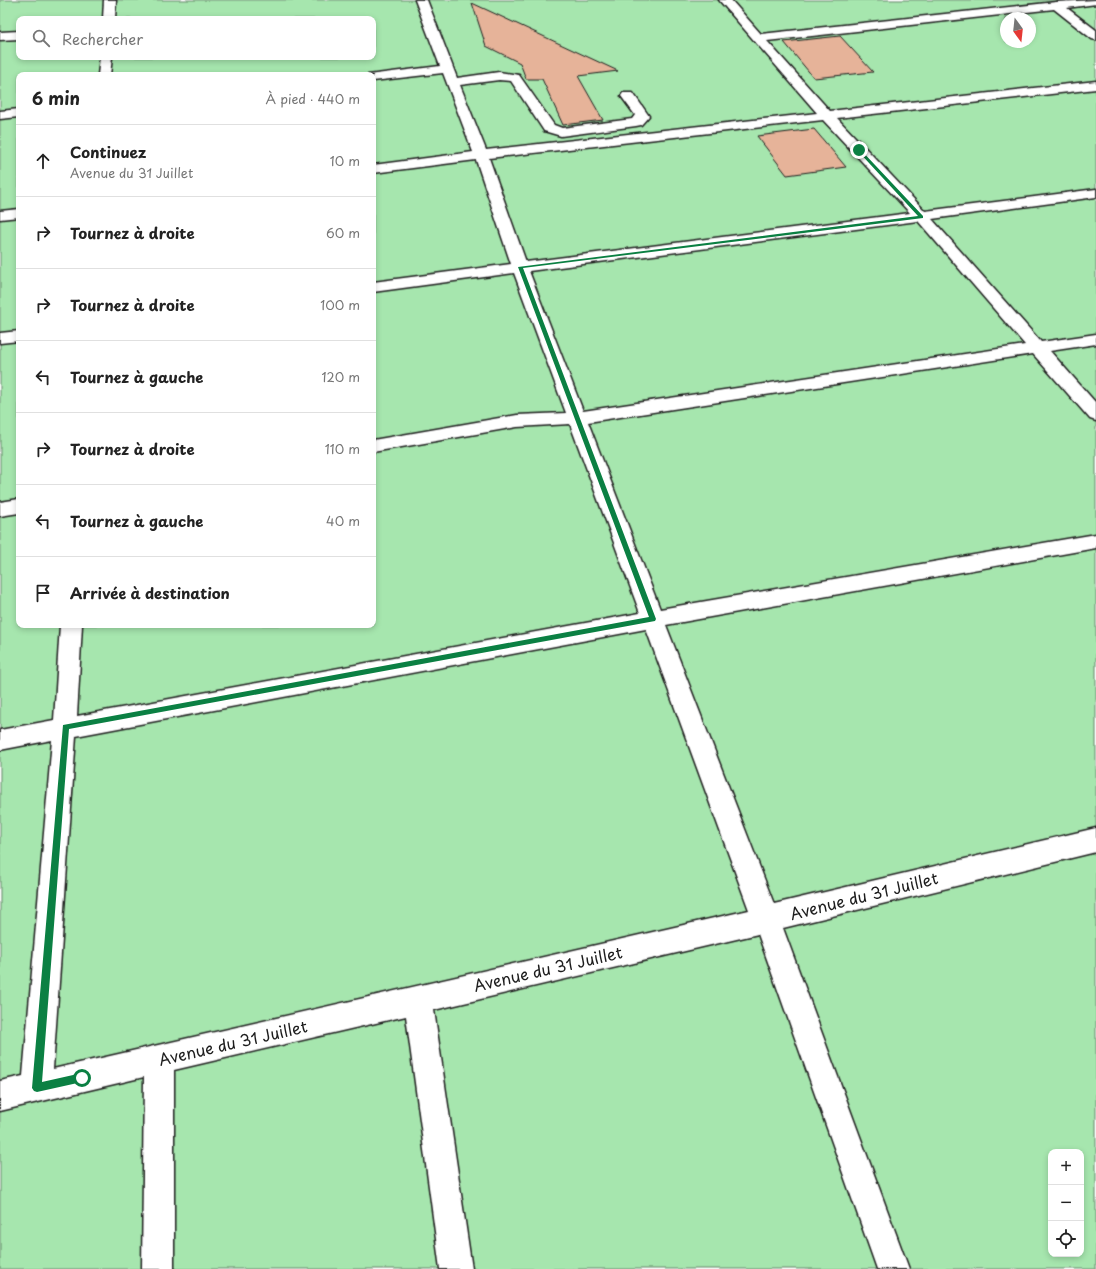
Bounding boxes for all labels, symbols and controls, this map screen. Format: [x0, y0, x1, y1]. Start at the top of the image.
north arrow [1000, 12, 1036, 48]
search box [16, 16, 376, 60]
icon: search [30, 27, 52, 49]
text: Rechercher [62, 27, 143, 50]
text: 6 min [32, 85, 80, 111]
text: À pied · 440 m [265, 89, 360, 108]
text: Continuez [70, 140, 146, 163]
route end [850, 141, 868, 159]
icon: ahead [32, 150, 54, 172]
text: 10 m [330, 151, 360, 170]
text: Avenue du 31 Juillet [70, 163, 193, 182]
text: Tournez à droite [70, 221, 195, 244]
icon: right [32, 222, 54, 244]
text: 60 m [326, 223, 360, 242]
text: Tournez à droite [70, 293, 195, 316]
icon: right [32, 294, 54, 316]
text: 100 m [320, 295, 360, 314]
text: Tournez à gauche [70, 365, 204, 388]
icon: left [32, 366, 54, 388]
text: 120 m [321, 367, 360, 386]
text: Tournez à droite [70, 437, 195, 460]
icon: right [32, 438, 54, 460]
text: 110 m [325, 439, 360, 458]
text: Tournez à gauche [70, 509, 204, 532]
icon: left [32, 510, 54, 532]
text: 40 m [326, 511, 360, 530]
text: Arrivée à destination [70, 581, 230, 604]
icon: arrive [32, 582, 54, 604]
street label: Avenue du 31 Juillet [787, 865, 941, 925]
street label: Avenue du 31 Juillet [471, 939, 625, 997]
street label: Avenue du 31 Juillet [156, 1013, 310, 1071]
route start [73, 1069, 91, 1087]
map controls [1048, 1149, 1084, 1257]
button: + [1048, 1149, 1084, 1185]
button: − [1048, 1185, 1084, 1221]
button: locate [1048, 1221, 1084, 1257]

